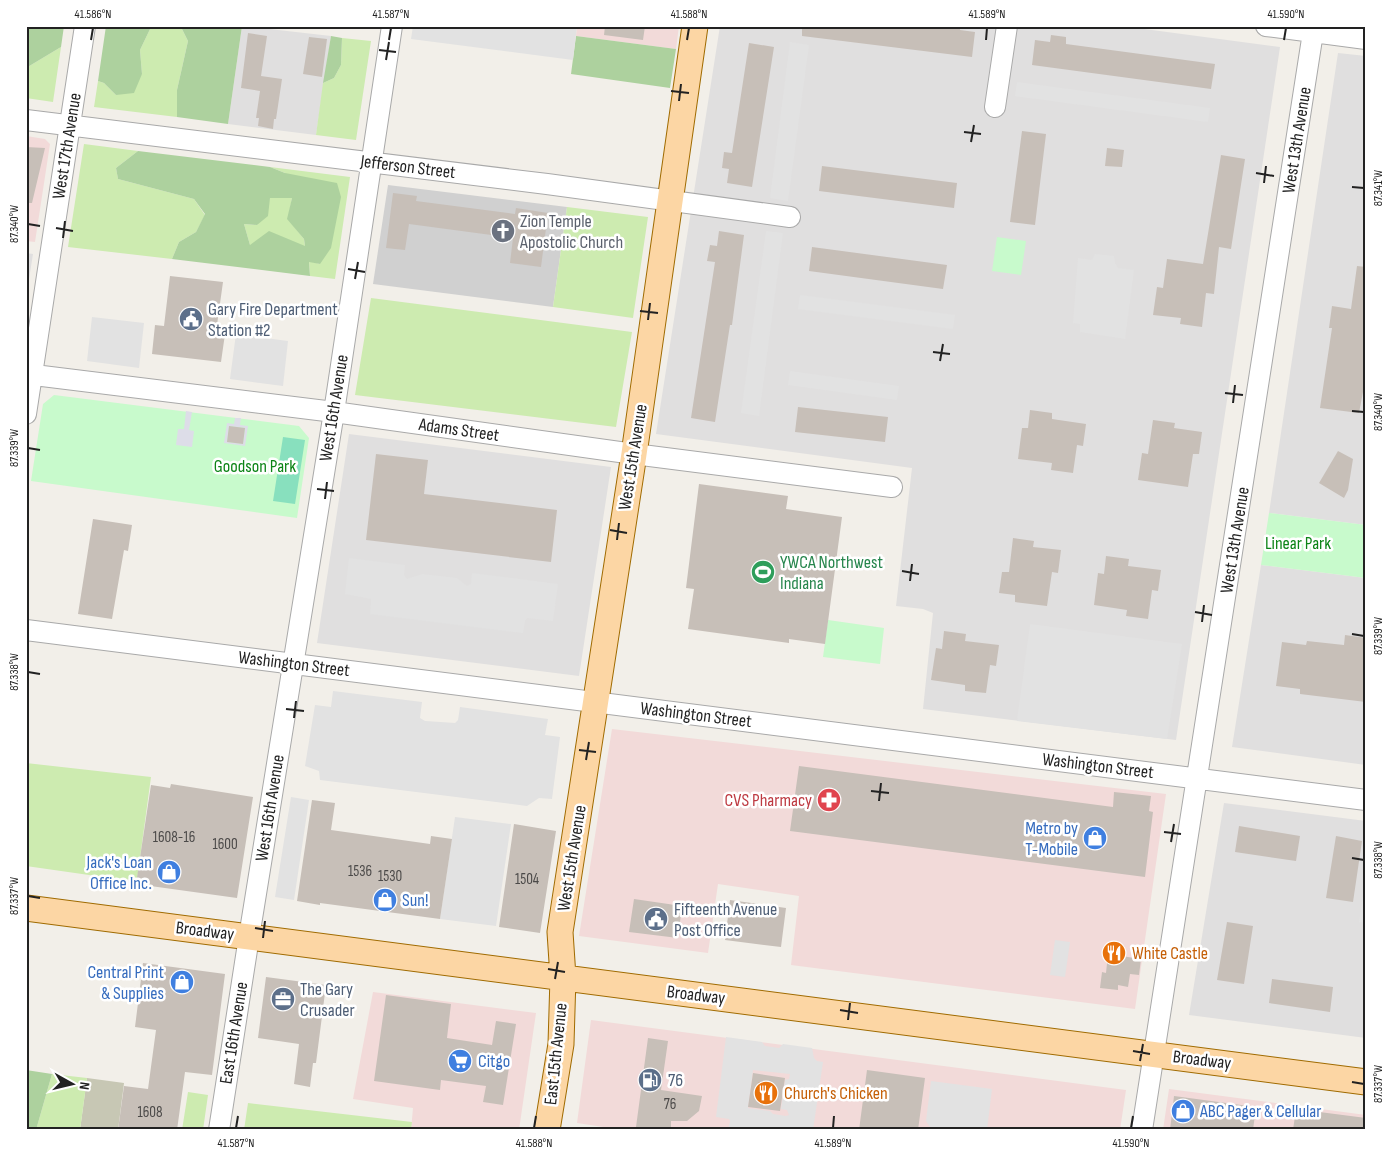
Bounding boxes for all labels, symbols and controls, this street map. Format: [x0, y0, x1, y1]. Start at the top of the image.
text: 41.586°N [75, 7, 111, 22]
text: 41.587°N [373, 7, 409, 22]
text: 41.588°N [671, 7, 707, 22]
text: 41.589°N [969, 7, 1005, 22]
text: 41.590°N [1268, 7, 1304, 22]
street label: West 13th Avenue [1278, 85, 1316, 195]
street label: West 17th Avenue [48, 91, 86, 201]
street label: Jefferson Street [358, 151, 457, 183]
text: 87.341°W [1371, 170, 1386, 206]
text: 87.340°W [7, 205, 22, 243]
place label: Zion Temple Apostolic Church [519, 211, 623, 253]
church icon: Zion Temple Apostolic Church [490, 218, 516, 244]
place label: Gary Fire Department Station #2 [208, 299, 338, 341]
public building icon: Gary Fire Department Station #2 [178, 306, 204, 332]
street label: West 16th Avenue [315, 353, 353, 463]
text: 87.340°W [1371, 393, 1386, 431]
street label: West 15th Avenue [614, 402, 652, 512]
street label: Adams Street [417, 414, 501, 446]
text: 87.339°W [7, 429, 22, 467]
park label: Goodson Park [214, 456, 296, 477]
street label: West 13th Avenue [1216, 485, 1254, 595]
park label: Linear Park [1265, 533, 1331, 554]
place label: YWCA Northwest Indiana [780, 552, 883, 594]
sports icon: YWCA Northwest Indiana [750, 559, 776, 585]
text: 87.339°W [1371, 617, 1386, 655]
street label: Washington Street [237, 647, 351, 681]
text: 87.338°W [7, 653, 22, 691]
street label: Washington Street [639, 698, 753, 732]
street label: Washington Street [1041, 749, 1155, 783]
street label: West 16th Avenue [251, 753, 289, 863]
pharmacy icon: CVS Pharmacy [816, 787, 842, 813]
place label: CVS Pharmacy [725, 790, 812, 811]
street label: West 15th Avenue [553, 803, 591, 913]
place label: Metro by T-Mobile [1025, 818, 1078, 860]
shop icon: Metro by T-Mobile [1082, 825, 1108, 851]
house number: 1608-16 [153, 828, 195, 847]
house number: 1600 [212, 835, 238, 854]
text: 87.338°W [1371, 841, 1386, 879]
place label: Jack's Loan Office Inc. [86, 852, 152, 894]
shop icon: Jack's Loan Office Inc. [156, 859, 182, 885]
house number: 1536 [348, 862, 372, 881]
house number: 1530 [378, 867, 402, 886]
house number: 1504 [515, 870, 539, 889]
text: 87.337°W [7, 877, 22, 915]
shop icon: Sun! [372, 887, 398, 913]
place label: Sun! [402, 890, 428, 911]
place label: Fifteenth Avenue Post Office [674, 899, 777, 941]
public building icon: Fifteenth Avenue Post Office [643, 906, 669, 932]
street label: Broadway [175, 917, 235, 945]
restaurant icon: White Castle [1101, 940, 1127, 966]
place label: White Castle [1132, 943, 1208, 964]
place label: Central Print & Supplies [87, 962, 165, 1004]
shop icon: Central Print & Supplies [169, 969, 195, 995]
place label: The Gary Crusader [300, 979, 355, 1021]
street label: East 16th Avenue [216, 980, 252, 1086]
street label: Broadway [666, 981, 726, 1009]
office icon: The Gary Crusader [270, 986, 296, 1012]
street label: East 15th Avenue [540, 1002, 572, 1106]
street label: Broadway [1172, 1046, 1232, 1074]
supermarket icon: Citgo [447, 1048, 473, 1074]
place label: Citgo [478, 1051, 510, 1072]
north arrow [48, 1058, 98, 1108]
text: 87.337°W [1371, 1065, 1386, 1103]
fuel station icon: 76 [637, 1067, 663, 1093]
place label: 76 [668, 1070, 683, 1091]
restaurant icon: Church's Chicken [753, 1080, 779, 1106]
text: N [75, 1081, 93, 1091]
place label: Church's Chicken [784, 1083, 888, 1104]
house number: 76 [664, 1095, 676, 1114]
shop icon: ABC Pager & Cellular [1170, 1098, 1196, 1124]
place label: ABC Pager & Cellular [1199, 1101, 1321, 1122]
house number: 1608 [137, 1103, 163, 1122]
text: 41.587°N [218, 1136, 254, 1151]
text: 41.588°N [516, 1136, 552, 1151]
text: 41.589°N [815, 1136, 851, 1151]
text: 41.590°N [1113, 1136, 1149, 1151]

